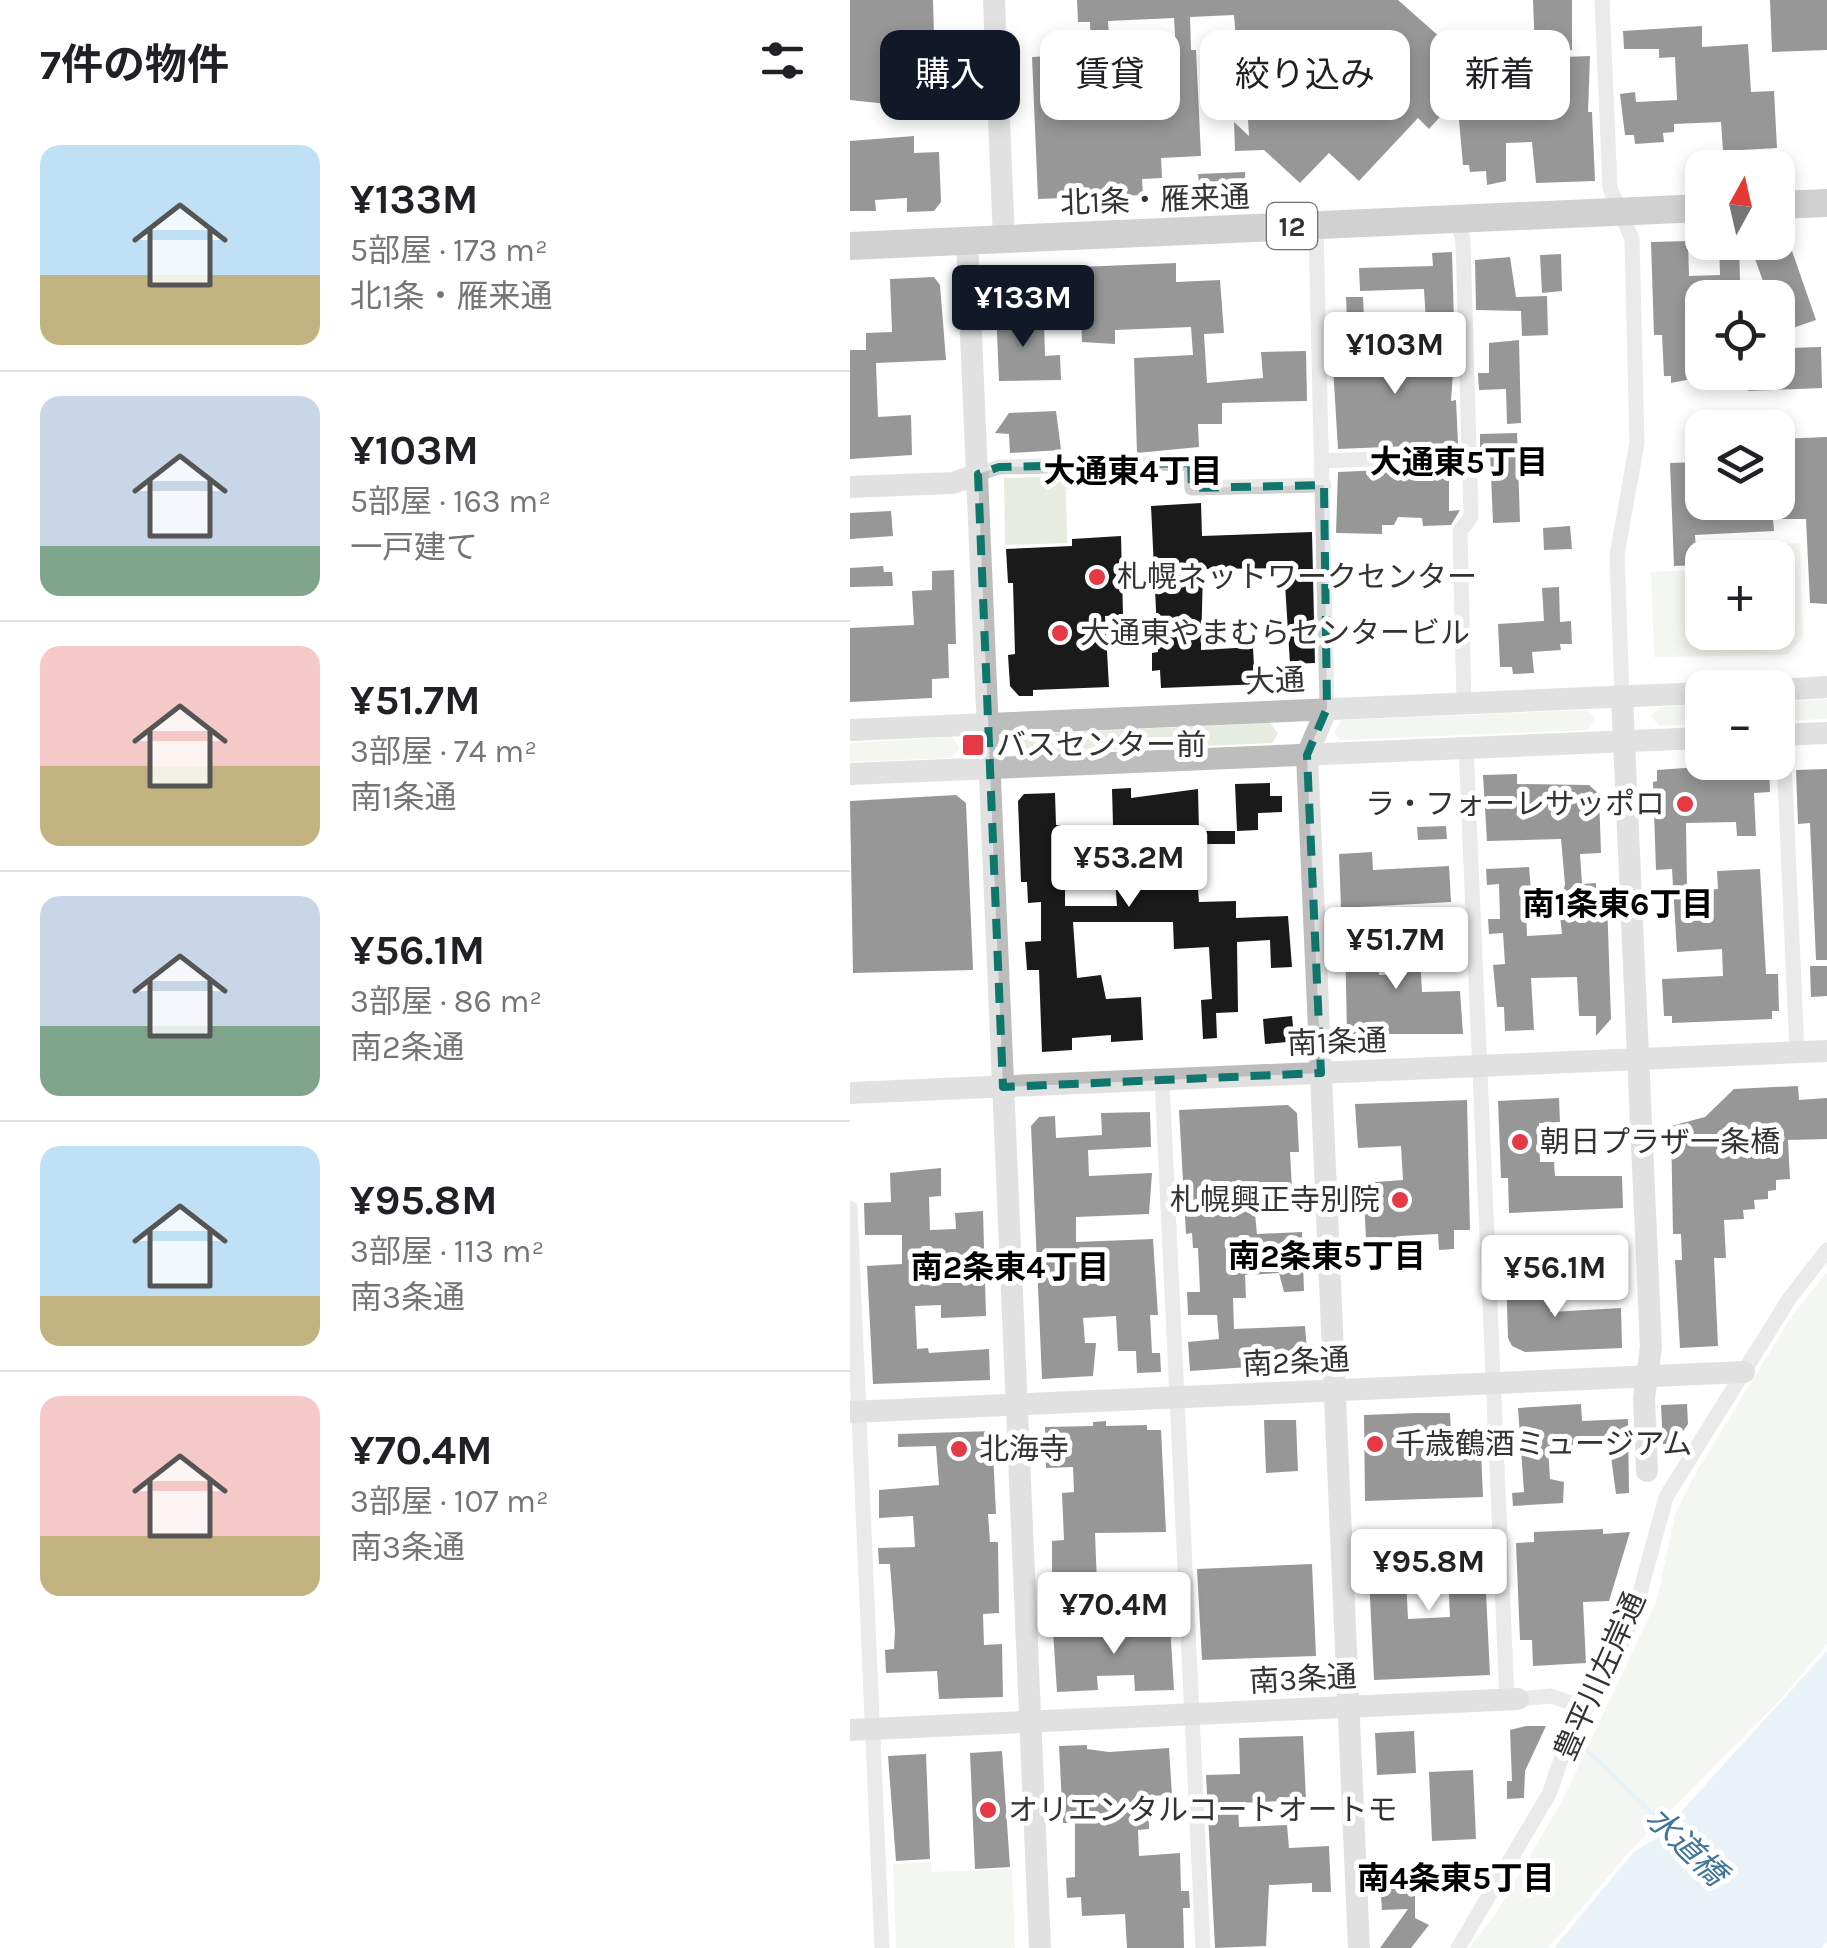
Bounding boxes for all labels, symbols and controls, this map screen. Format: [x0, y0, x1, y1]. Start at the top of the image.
chip: 購入 [880, 30, 1020, 120]
chip: 賃貸 [1040, 30, 1180, 120]
chip: 絞り込み [1200, 30, 1410, 120]
chip: 新着 [1430, 30, 1570, 120]
icon: filters [755, 33, 810, 88]
text: 7件の物件 [40, 40, 229, 90]
north arrow [1685, 150, 1795, 260]
map controls [1685, 150, 1795, 780]
text: ¥133M [350, 174, 479, 224]
street label: 北1条・雁来通 [1059, 179, 1251, 221]
icon: home [120, 185, 240, 305]
road number: 12 [1267, 203, 1317, 249]
text: 5部屋 · 173 m² [350, 232, 548, 269]
pin: ¥133M [953, 265, 1093, 350]
text: 北1条・雁来通 [350, 278, 553, 315]
text: ¥133M [974, 279, 1072, 316]
button: locate [1685, 280, 1795, 390]
pin: ¥103M [1325, 312, 1465, 397]
text: ¥103M [1346, 326, 1444, 363]
button: layers [1685, 410, 1795, 520]
text: ¥103M [350, 425, 479, 475]
icon: home [120, 436, 240, 556]
district label: 大通東5丁目 [1370, 444, 1548, 481]
district label: 大通東4丁目 [1043, 453, 1223, 490]
text: 5部屋 · 163 m² [350, 483, 551, 520]
text: 一戸建て [350, 529, 478, 566]
button: + [1685, 540, 1795, 650]
place label: 札幌ネットワークセンター [1117, 559, 1477, 595]
marker: 札幌ネットワークセンター [1086, 566, 1108, 588]
place label: 大通東やまむらセンタービル [1080, 615, 1470, 651]
marker: 大通東やまむらセンタービル [1049, 622, 1071, 644]
street label: 大通 [1244, 661, 1306, 701]
button: − [1685, 670, 1795, 780]
text: ¥51.7M [350, 675, 481, 725]
icon: home [120, 686, 240, 806]
place label: バスセンター前 [996, 727, 1206, 763]
marker: バスセンター前 [960, 732, 986, 758]
text: 3部屋 · 74 m² [350, 733, 537, 770]
text: 南1条通 [350, 779, 457, 816]
place label: ラ・フォーレサッポロ [1365, 786, 1665, 822]
marker: ラ・フォーレサッポロ [1674, 793, 1696, 815]
pin: ¥53.2M [1048, 825, 1210, 910]
text: ¥53.2M [1073, 839, 1185, 876]
district label: 南1条東6丁目 [1523, 886, 1713, 923]
pin: ¥51.7M [1315, 907, 1477, 992]
text: ¥51.7M [1346, 921, 1446, 958]
text: ¥56.1M [350, 925, 485, 975]
icon: home [120, 936, 240, 1056]
text: 3部屋 · 86 m² [350, 983, 542, 1020]
street label: 南1条通 [1286, 1022, 1388, 1062]
text: 南2条通 [350, 1029, 465, 1066]
place label: 朝日プラザ一条橋 [1540, 1124, 1780, 1160]
marker: 朝日プラザ一条橋 [1509, 1131, 1531, 1153]
text: ¥95.8M [350, 1175, 498, 1225]
place label: 札幌興正寺別院 [1170, 1182, 1380, 1218]
icon: home [120, 1186, 240, 1306]
marker: 札幌興正寺別院 [1389, 1189, 1411, 1211]
text: 3部屋 · 113 m² [350, 1233, 544, 1270]
pin: ¥56.1M [1474, 1235, 1636, 1320]
district label: 南2条東5丁目 [1228, 1238, 1426, 1275]
district label: 南2条東4丁目 [911, 1249, 1109, 1286]
text: ¥56.1M [1503, 1249, 1607, 1286]
text: 南3条通 [350, 1279, 465, 1316]
street label: 南2条通 [1241, 1341, 1351, 1383]
text: ¥70.4M [350, 1425, 493, 1475]
place label: 千歳鶴酒ミュージアム [1395, 1426, 1692, 1462]
place label: 北海寺 [979, 1431, 1069, 1467]
marker: 千歳鶴酒ミュージアム [1364, 1433, 1386, 1455]
icon: home [120, 1436, 240, 1556]
marker: 北海寺 [948, 1438, 970, 1460]
text: 3部屋 · 107 m² [350, 1483, 549, 1520]
text: 南3条通 [350, 1529, 465, 1566]
pin: ¥95.8M [1348, 1529, 1510, 1614]
text: ¥95.8M [1373, 1543, 1485, 1580]
pin: ¥70.4M [1033, 1572, 1195, 1657]
text: ¥70.4M [1060, 1586, 1168, 1623]
street label: 豊平川左岸通 [1547, 1586, 1653, 1766]
street label: 南3条通 [1248, 1658, 1358, 1700]
place label: オリエンタルコートオートモ [1008, 1792, 1397, 1828]
marker: オリエンタルコートオートモ [977, 1799, 999, 1821]
water label: 水道橋 [1639, 1799, 1736, 1895]
district label: 南4条東5丁目 [1357, 1860, 1555, 1897]

